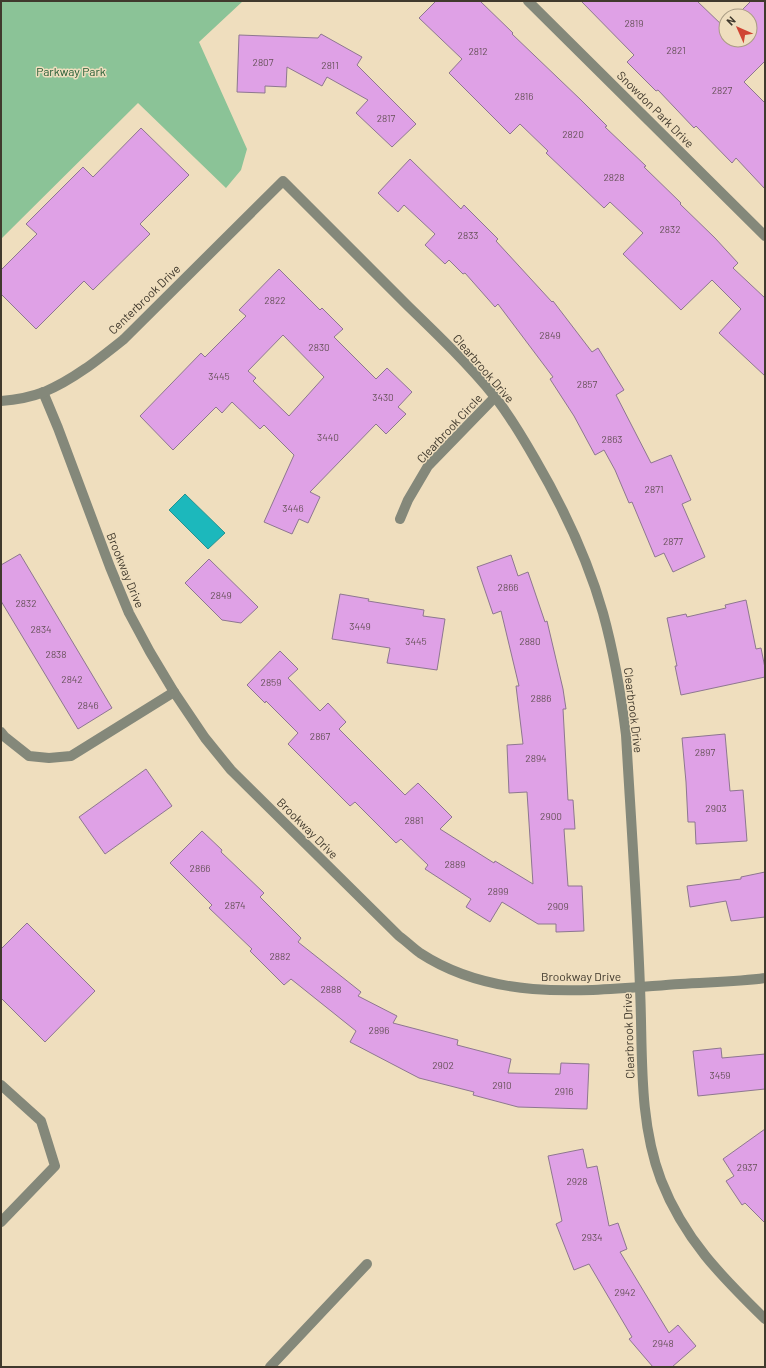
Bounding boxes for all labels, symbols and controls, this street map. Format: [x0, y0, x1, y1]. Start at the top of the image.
north arrow [718, 8, 758, 48]
text: N [723, 13, 738, 28]
house number: 2819 [625, 17, 644, 29]
house number: 2821 [666, 44, 686, 56]
house number: 2812 [468, 45, 488, 57]
house number: 2807 [253, 56, 274, 68]
house number: 2811 [321, 59, 339, 71]
park label: Parkway Park [36, 64, 106, 78]
street label: Snowdon Park Drive [615, 68, 697, 150]
house number: 2827 [712, 84, 733, 96]
house number: 2816 [515, 90, 533, 102]
house number: 2817 [377, 112, 396, 124]
house number: 2820 [562, 128, 584, 140]
house number: 2828 [603, 171, 625, 183]
house number: 2832 [659, 223, 681, 235]
house number: 2833 [458, 229, 478, 241]
street label: Centerbrook Drive [105, 261, 183, 337]
house number: 2822 [264, 294, 286, 306]
house number: 2849 [539, 329, 561, 341]
street label: Clearbrook Drive [451, 331, 517, 405]
house number: 2830 [308, 341, 330, 353]
house number: 3445 [208, 370, 230, 382]
house number: 2857 [577, 378, 597, 390]
house number: 3430 [372, 391, 394, 403]
street label: Clearbrook Circle [413, 391, 485, 465]
house number: 3440 [317, 431, 339, 443]
house number: 2863 [602, 433, 622, 445]
house number: 2871 [645, 483, 663, 495]
house number: 3446 [282, 502, 304, 514]
street label: Brookway Drive [104, 530, 148, 610]
house number: 2877 [663, 535, 683, 547]
house number: 2866 [498, 581, 518, 593]
house number: 2849 [210, 589, 232, 601]
house number: 2832 [15, 597, 37, 609]
house number: 3449 [349, 620, 371, 632]
house number: 2834 [30, 623, 52, 635]
house number: 3445 [405, 635, 427, 647]
house number: 2880 [519, 635, 541, 647]
house number: 2838 [46, 648, 66, 660]
street label: Clearbrook Drive [622, 666, 646, 754]
house number: 2842 [61, 673, 83, 685]
house number: 2859 [261, 676, 281, 688]
house number: 2886 [531, 692, 551, 704]
house number: 2846 [77, 699, 99, 711]
house number: 2867 [310, 730, 330, 742]
house number: 2897 [695, 746, 716, 758]
house number: 2894 [525, 752, 547, 764]
street label: Brookway Drive [275, 795, 341, 861]
house number: 2903 [705, 802, 727, 814]
house number: 2900 [540, 810, 562, 822]
house number: 2881 [405, 814, 424, 826]
house number: 2889 [445, 858, 466, 870]
house number: 2866 [190, 862, 210, 874]
house number: 2899 [488, 885, 509, 897]
house number: 2874 [225, 899, 245, 911]
house number: 2909 [547, 900, 569, 912]
house number: 2882 [269, 950, 291, 962]
street label: Brookway Drive [541, 969, 621, 983]
house number: 2888 [321, 983, 342, 995]
street label: Clearbrook Drive [620, 993, 636, 1079]
house number: 2896 [369, 1024, 389, 1036]
house number: 2902 [432, 1059, 454, 1071]
house number: 3459 [709, 1069, 731, 1081]
house number: 2910 [492, 1079, 512, 1091]
house number: 2916 [554, 1085, 574, 1097]
house number: 2937 [737, 1161, 757, 1173]
house number: 2928 [566, 1175, 588, 1187]
house number: 2934 [581, 1231, 603, 1243]
house number: 2942 [614, 1286, 636, 1298]
house number: 2948 [652, 1337, 674, 1349]

